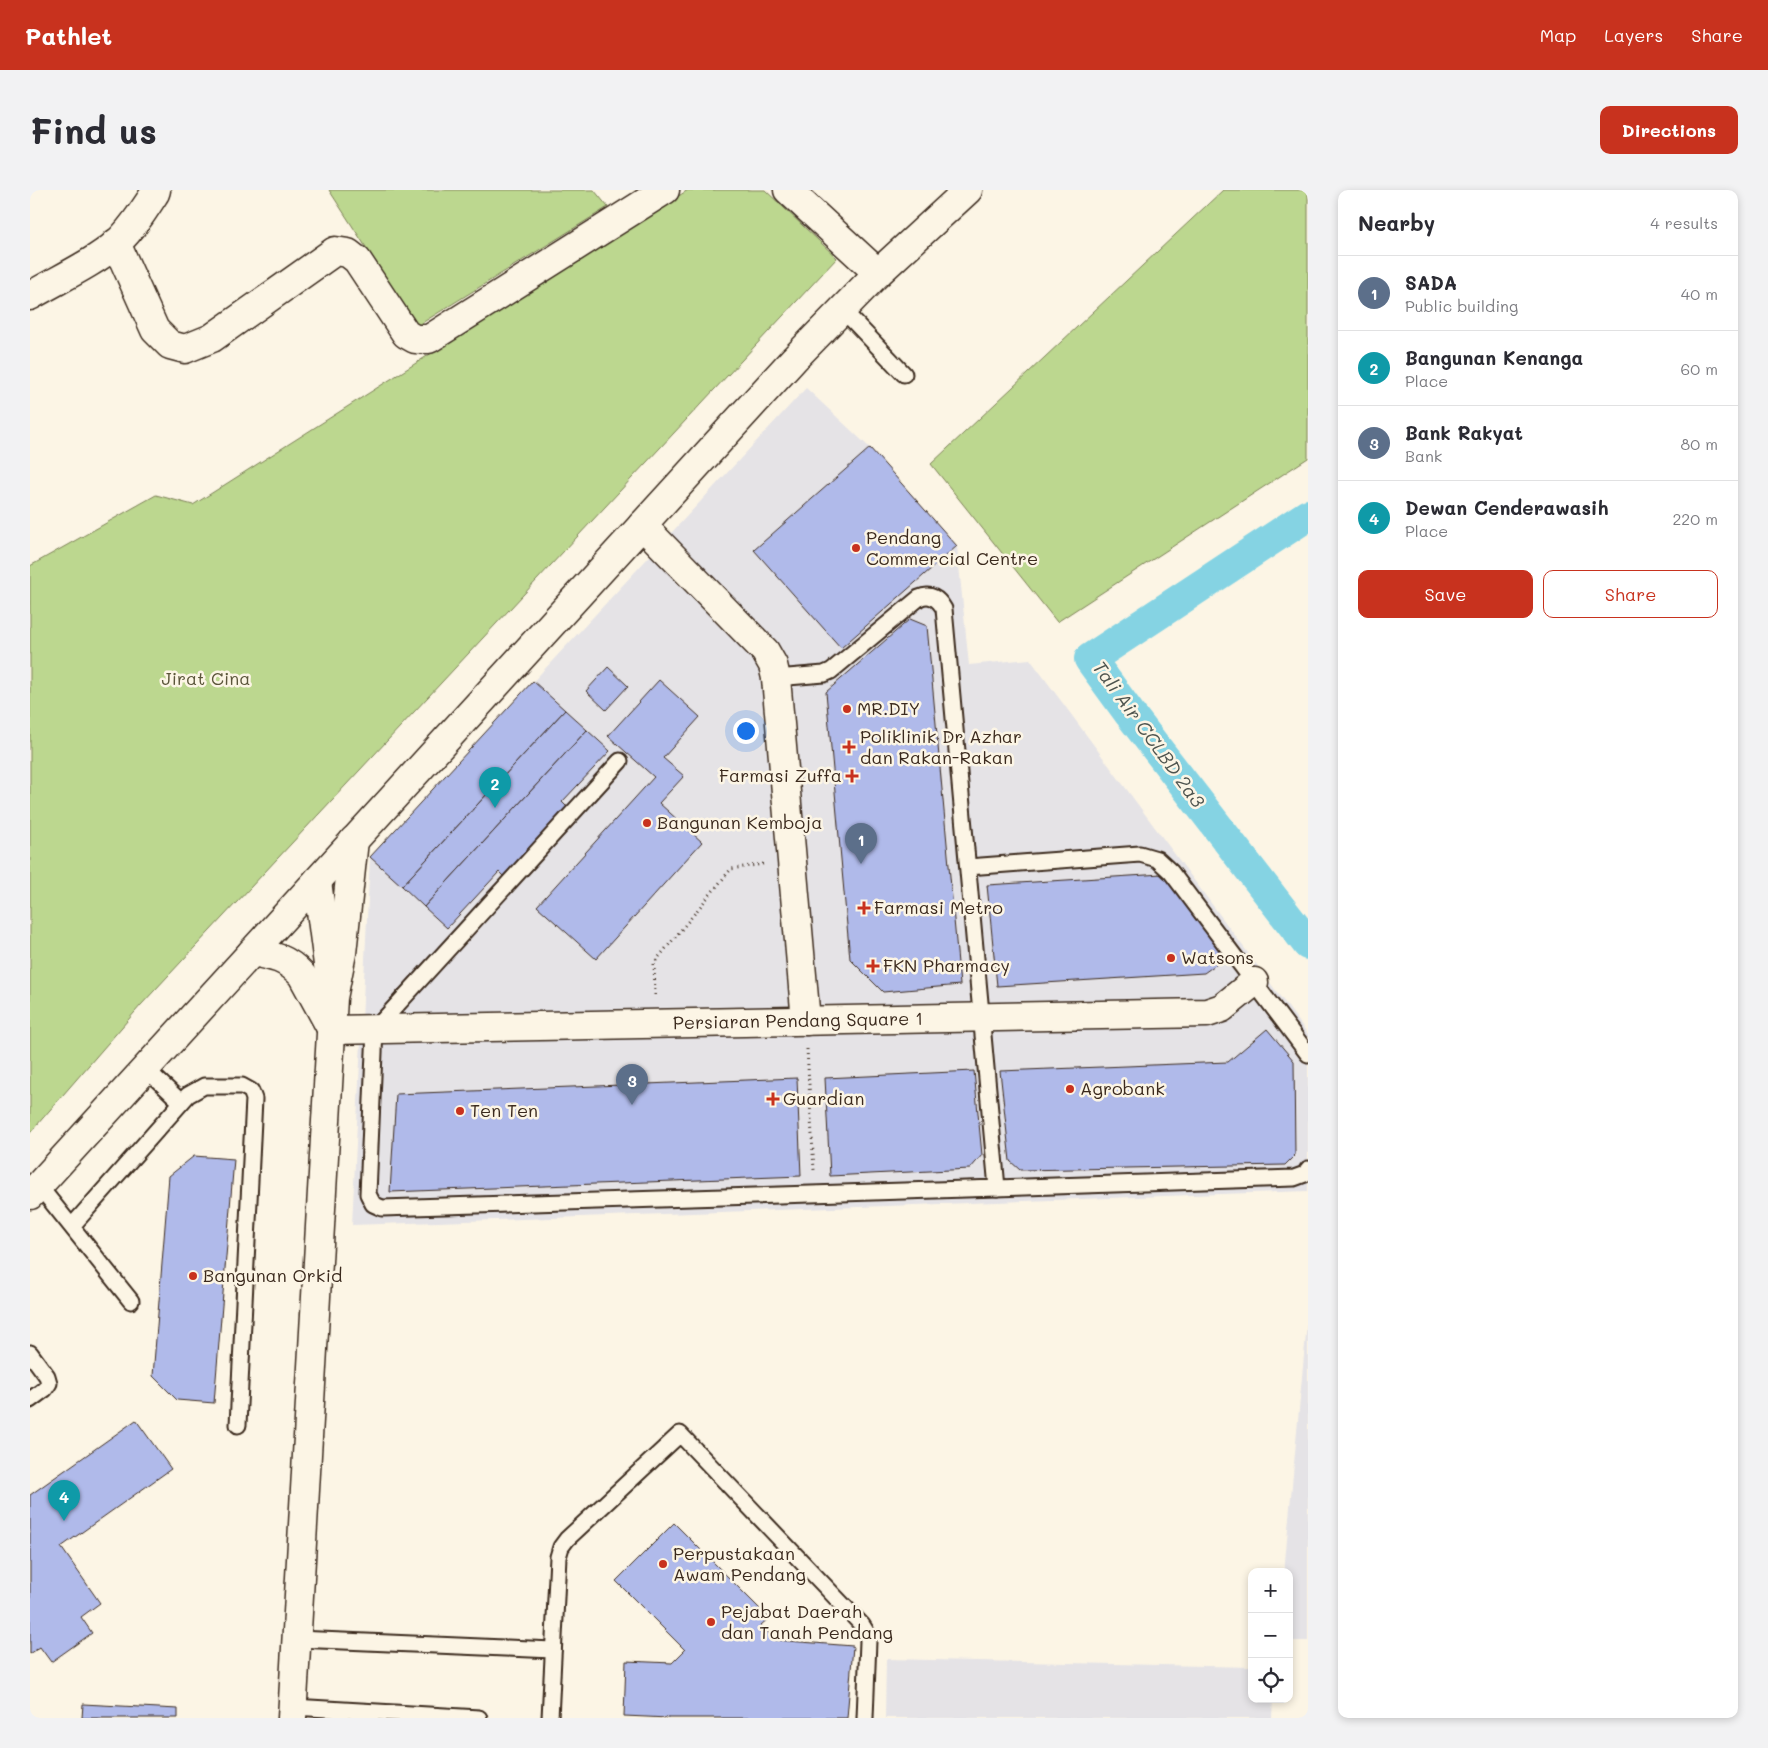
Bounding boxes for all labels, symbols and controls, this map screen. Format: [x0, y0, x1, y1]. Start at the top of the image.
text: Pathlet [25, 20, 112, 51]
text: Map [1540, 23, 1576, 47]
text: Layers [1604, 23, 1663, 47]
text: Share [1691, 23, 1743, 47]
button: Directions [1600, 106, 1738, 154]
text: Find us [30, 107, 157, 153]
text: Nearby [1358, 209, 1435, 236]
text: 4 results [1650, 212, 1718, 233]
text: SADA [1405, 270, 1457, 295]
text: 1 [1370, 283, 1378, 304]
text: 40 m [1681, 283, 1718, 304]
text: Public building [1405, 295, 1518, 316]
text: Bangunan Kenanga [1405, 345, 1583, 370]
text: 2 [1370, 358, 1378, 379]
text: 60 m [1681, 358, 1718, 379]
text: Place [1405, 370, 1448, 391]
text: Bank Rakyat [1405, 420, 1523, 445]
text: 3 [1369, 433, 1379, 454]
text: 80 m [1681, 433, 1718, 454]
text: Bank [1405, 445, 1442, 466]
text: Dewan Cenderawasih [1405, 495, 1609, 520]
text: 4 [1369, 508, 1379, 529]
text: 220 m [1672, 508, 1718, 529]
text: Place [1405, 520, 1448, 541]
place label: Pendang Commercial Centre [866, 525, 1038, 570]
marker: Pendang Commercial Centre [850, 542, 862, 554]
button: Save [1358, 570, 1533, 618]
button: Share [1543, 570, 1718, 618]
water label: Tali Air CCLBD 2a3 [1088, 655, 1212, 813]
park label: Jirat Cina [162, 666, 250, 690]
place label: MR.DIY [857, 696, 920, 720]
marker: MR.DIY [841, 703, 853, 715]
your location [733, 718, 759, 744]
place label: Poliklinik Dr Azhar dan Rakan-Rakan [860, 724, 1022, 769]
marker: Poliklinik Dr Azhar dan Rakan-Rakan [842, 740, 856, 754]
place label: Farmasi Zuffa [719, 763, 842, 787]
pin: 2 [479, 767, 511, 808]
marker: Farmasi Zuffa [846, 770, 858, 782]
place label: Bangunan Kemboja [657, 810, 822, 834]
marker: Bangunan Kemboja [641, 817, 653, 829]
pin: 1 [845, 823, 877, 864]
place label: Farmasi Metro [874, 895, 1003, 919]
marker: Farmasi Metro [858, 902, 870, 914]
place label: Watsons [1181, 945, 1254, 969]
marker: Watsons [1165, 952, 1177, 964]
place label: FKN Pharmacy [883, 953, 1010, 977]
marker: FKN Pharmacy [867, 960, 879, 972]
street label: Persiaran Pendang Square 1 [673, 1006, 923, 1034]
pin: 3 [616, 1064, 648, 1105]
place label: Agrobank [1080, 1076, 1165, 1100]
marker: Agrobank [1064, 1083, 1076, 1095]
place label: Guardian [783, 1086, 865, 1110]
marker: Guardian [767, 1093, 779, 1105]
place label: Ten Ten [470, 1098, 538, 1122]
marker: Ten Ten [454, 1105, 466, 1117]
place label: Bangunan Orkid [203, 1263, 342, 1287]
marker: Bangunan Orkid [187, 1270, 199, 1282]
pin: 4 [48, 1480, 80, 1521]
place label: Perpustakaan Awam Pendang [673, 1541, 806, 1586]
marker: Perpustakaan Awam Pendang [657, 1558, 669, 1570]
map controls [1248, 1568, 1293, 1703]
button: + [1248, 1568, 1293, 1613]
place label: Pejabat Daerah dan Tanah Pendang [721, 1599, 893, 1644]
button: − [1248, 1613, 1293, 1658]
marker: Pejabat Daerah dan Tanah Pendang [705, 1616, 717, 1628]
button: locate [1248, 1658, 1293, 1703]

